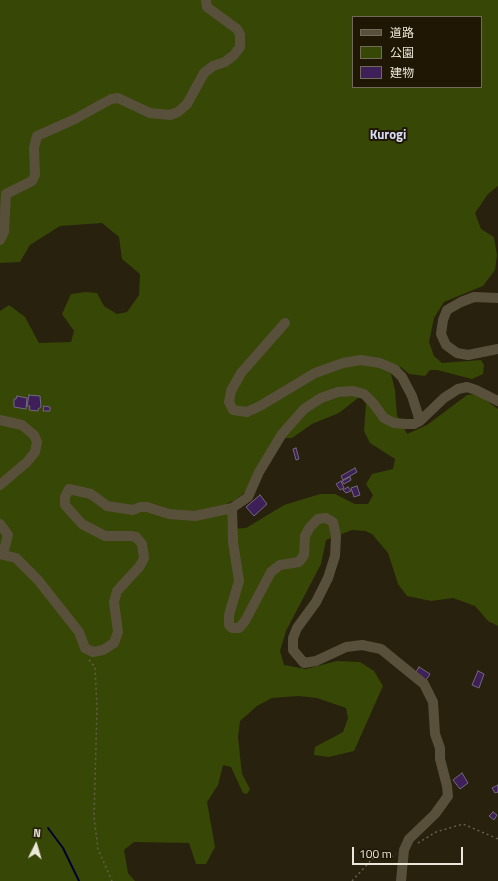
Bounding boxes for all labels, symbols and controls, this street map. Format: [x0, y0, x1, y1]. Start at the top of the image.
legend [352, 16, 482, 88]
text: 道路 [390, 23, 414, 42]
text: 公園 [390, 43, 414, 62]
text: 建物 [390, 63, 414, 82]
district label: Kurogi [370, 128, 406, 144]
north arrow [16, 825, 56, 865]
text: N [33, 825, 42, 841]
scale bar [354, 839, 465, 865]
text: 100 m [359, 844, 392, 863]

